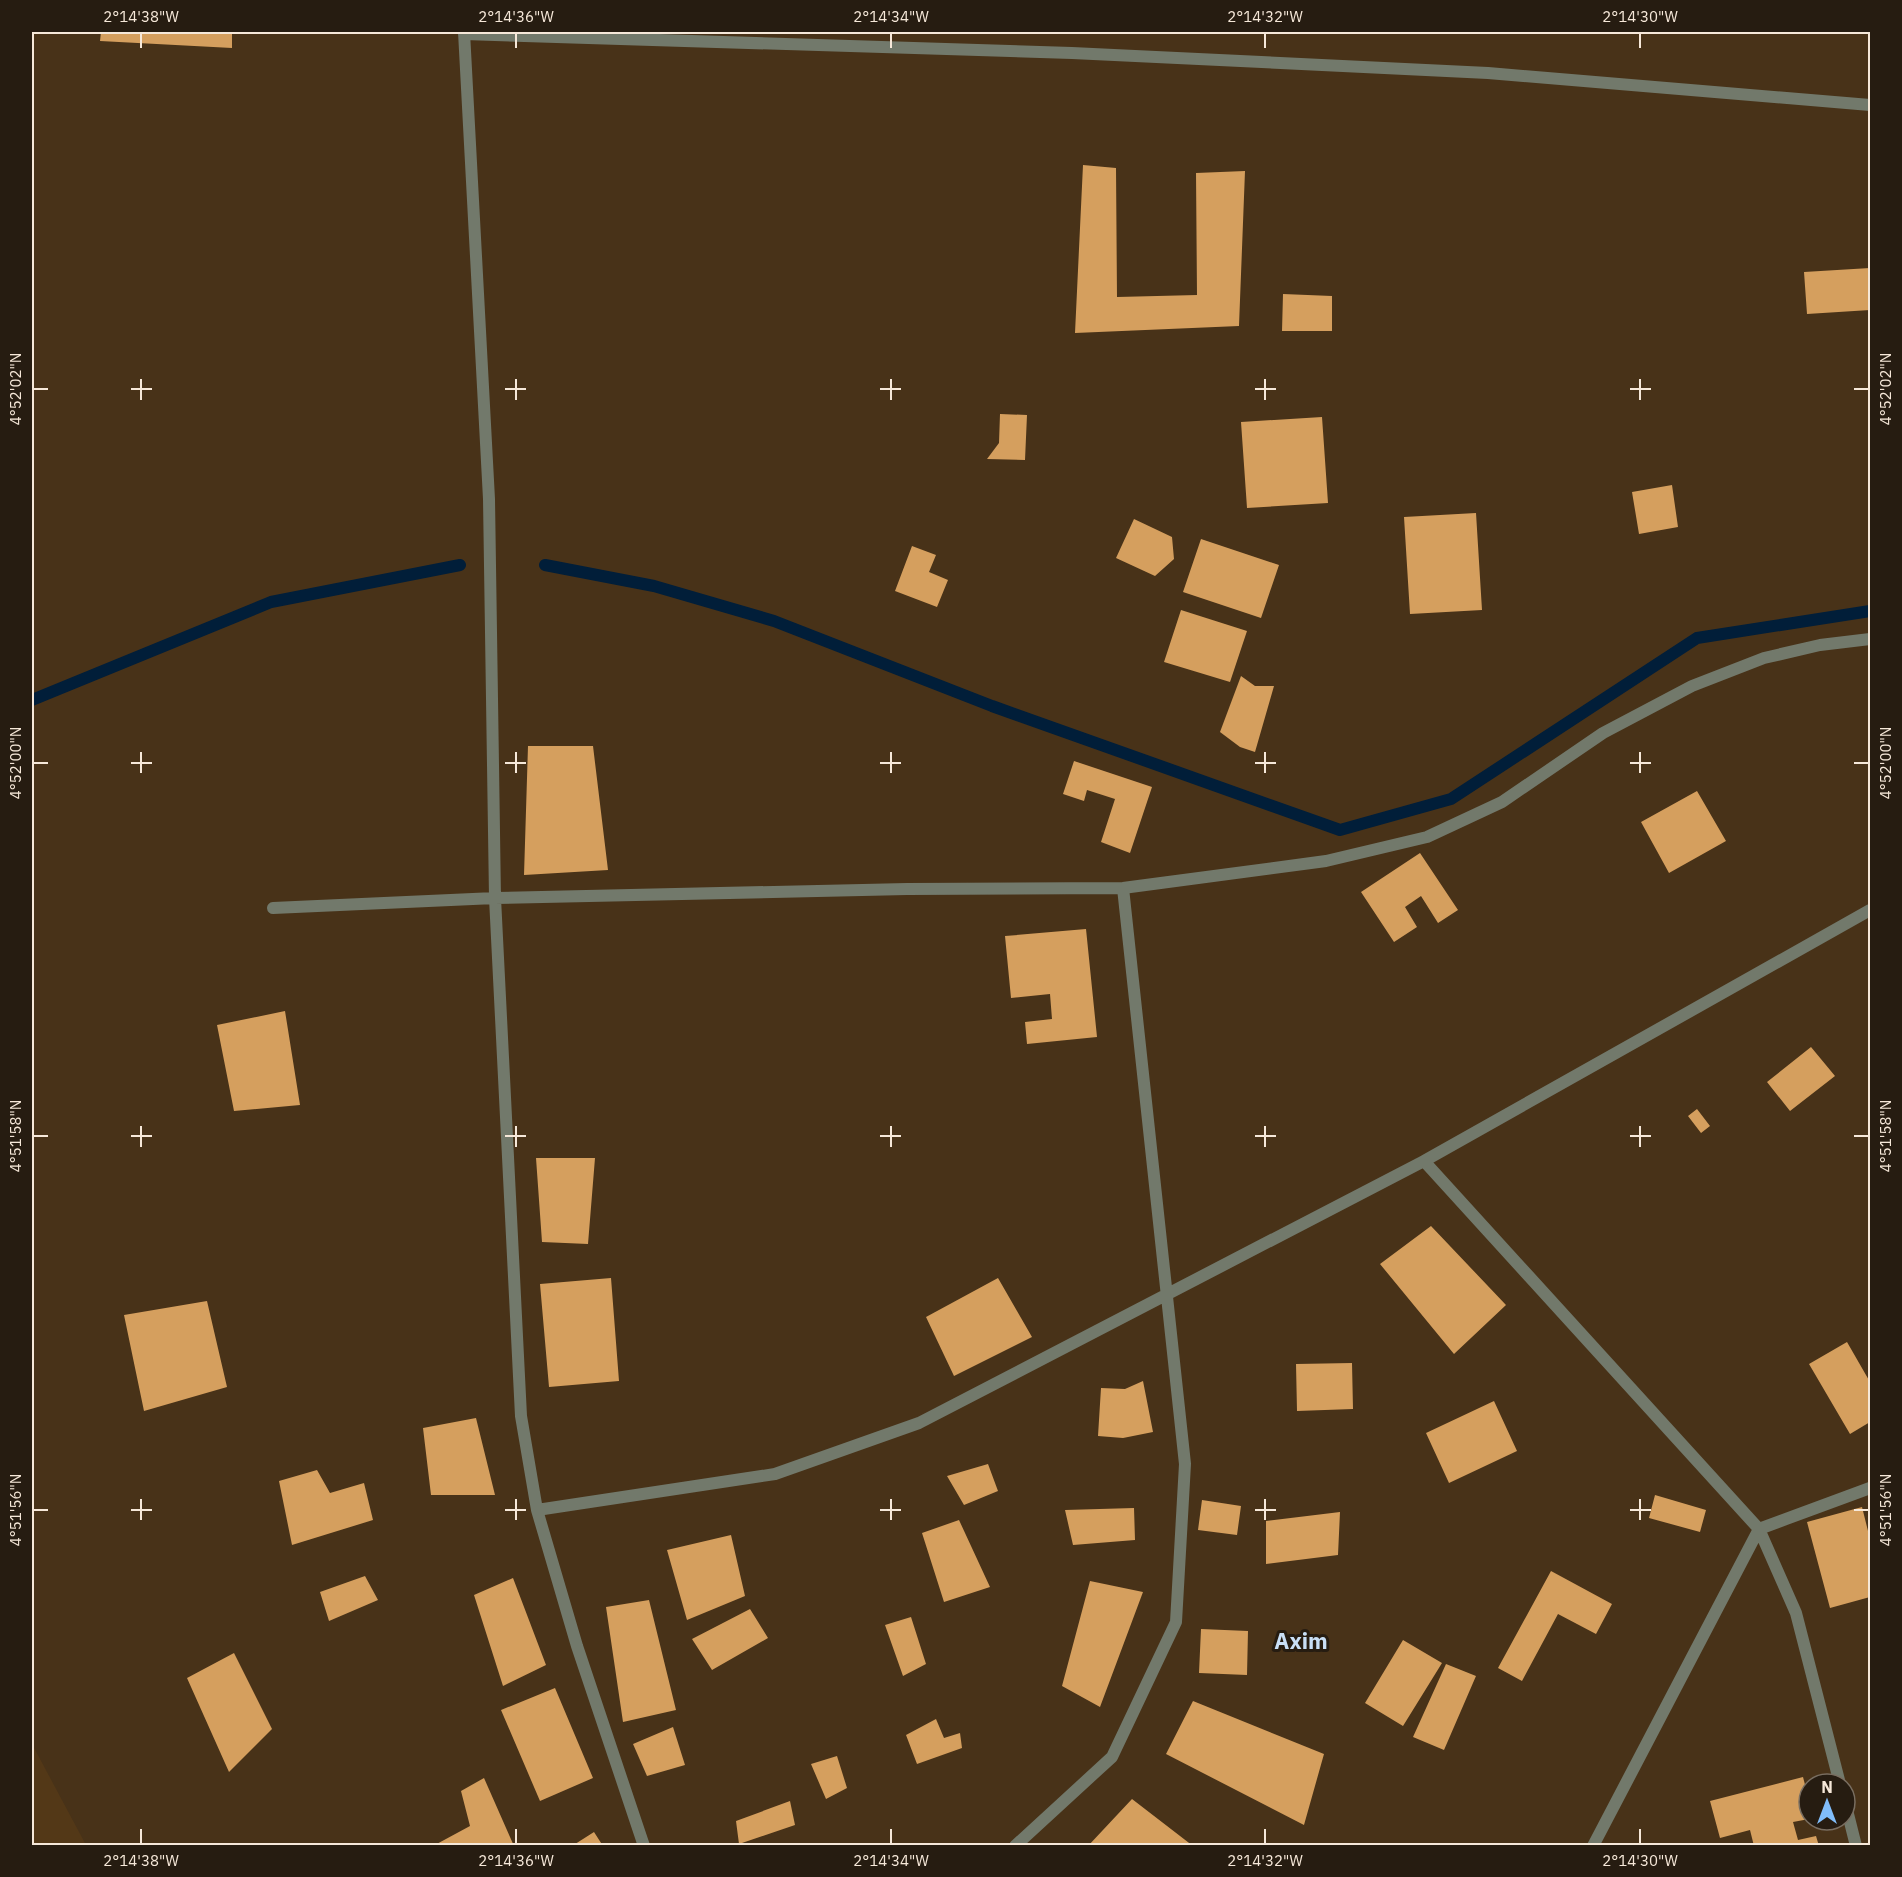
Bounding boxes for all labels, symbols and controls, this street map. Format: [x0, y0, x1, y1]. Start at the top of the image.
text: 2°14'38"W [103, 7, 179, 26]
text: 2°14'36"W [478, 7, 554, 26]
text: 2°14'34"W [853, 7, 929, 26]
text: 2°14'32"W [1227, 7, 1303, 26]
text: 2°14'30"W [1602, 7, 1678, 26]
text: 4°52'02"N [6, 353, 25, 425]
text: 4°52'02"N [1876, 353, 1895, 425]
text: 4°52'00"N [6, 727, 25, 799]
text: 4°52'00"N [1876, 727, 1895, 799]
text: 4°51'58"N [6, 1100, 25, 1172]
text: 4°51'58"N [1876, 1100, 1895, 1172]
text: 4°51'56"N [6, 1474, 25, 1546]
text: 4°51'56"N [1876, 1474, 1895, 1546]
district label: Axim [1274, 1626, 1328, 1655]
north arrow [1797, 1772, 1857, 1832]
text: N [1821, 1777, 1833, 1797]
text: 2°14'38"W [103, 1851, 179, 1870]
text: 2°14'36"W [478, 1851, 554, 1870]
text: 2°14'34"W [853, 1851, 929, 1870]
text: 2°14'32"W [1227, 1851, 1303, 1870]
text: 2°14'30"W [1602, 1851, 1678, 1870]

